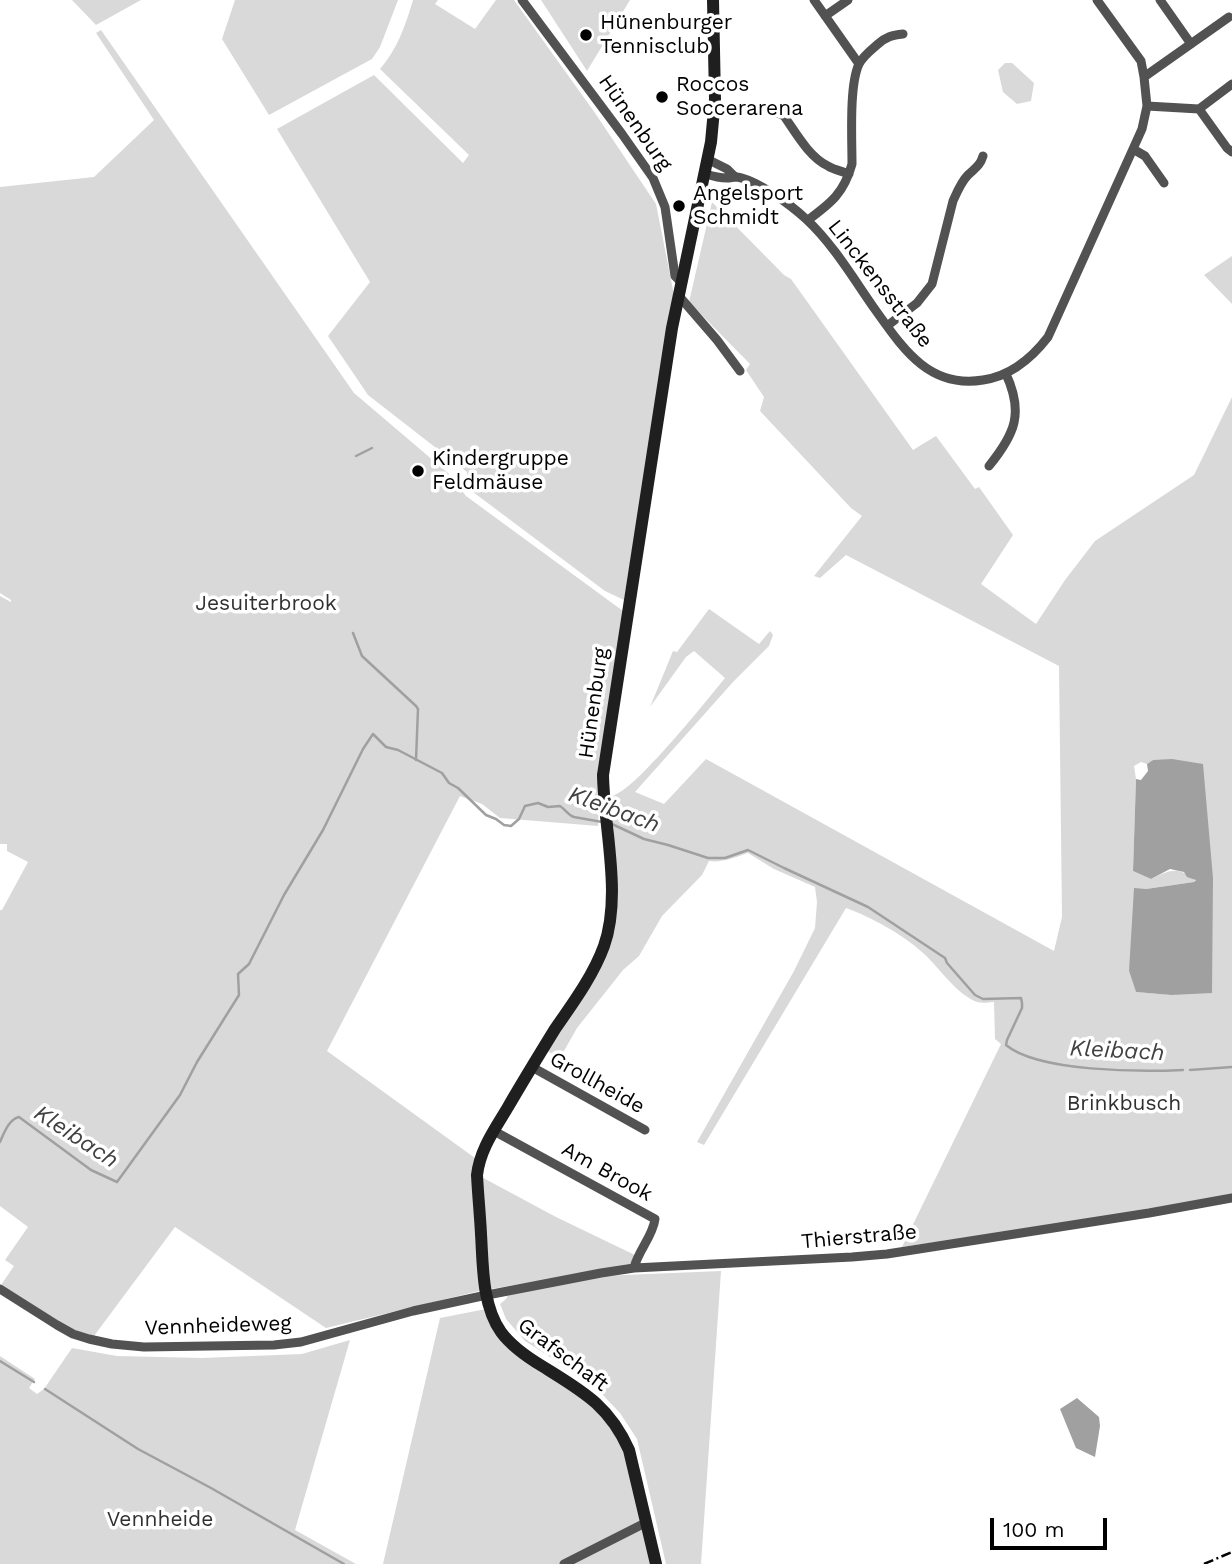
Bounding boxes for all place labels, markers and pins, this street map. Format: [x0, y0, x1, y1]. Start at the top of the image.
place label: Hünenburger Tennisclub [600, 10, 732, 60]
marker: Hünenburger Tennisclub [578, 27, 594, 43]
place label: Roccos Soccerarena [676, 72, 803, 122]
marker: Roccos Soccerarena [654, 89, 670, 105]
place label: Angelsport Schmidt [693, 181, 803, 231]
marker: Angelsport Schmidt [671, 198, 687, 214]
place label: Kindergruppe Feldmäuse [432, 446, 569, 496]
marker: Kindergruppe Feldmäuse [410, 463, 426, 479]

